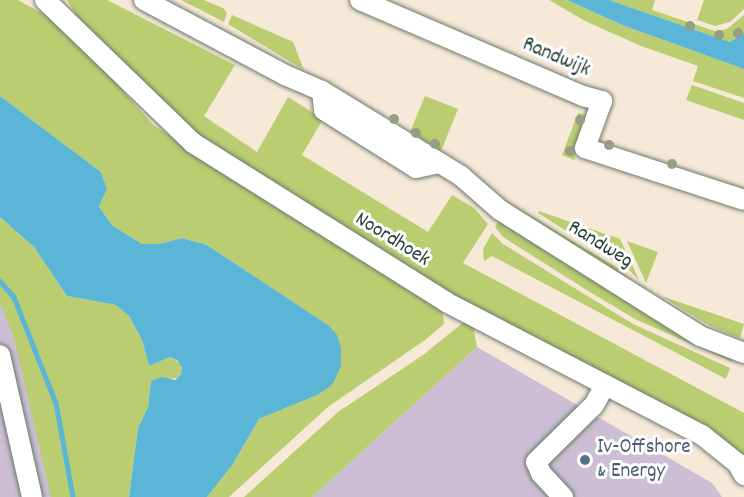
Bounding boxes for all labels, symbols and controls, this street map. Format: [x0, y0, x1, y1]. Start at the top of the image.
street label: Randwijk [518, 33, 594, 83]
street label: Noordhoek [350, 207, 434, 273]
street label: Randweg [563, 215, 637, 275]
place label: Iv-Offshore & Energy [597, 435, 691, 485]
marker: Iv-Offshore & Energy [578, 453, 592, 467]

